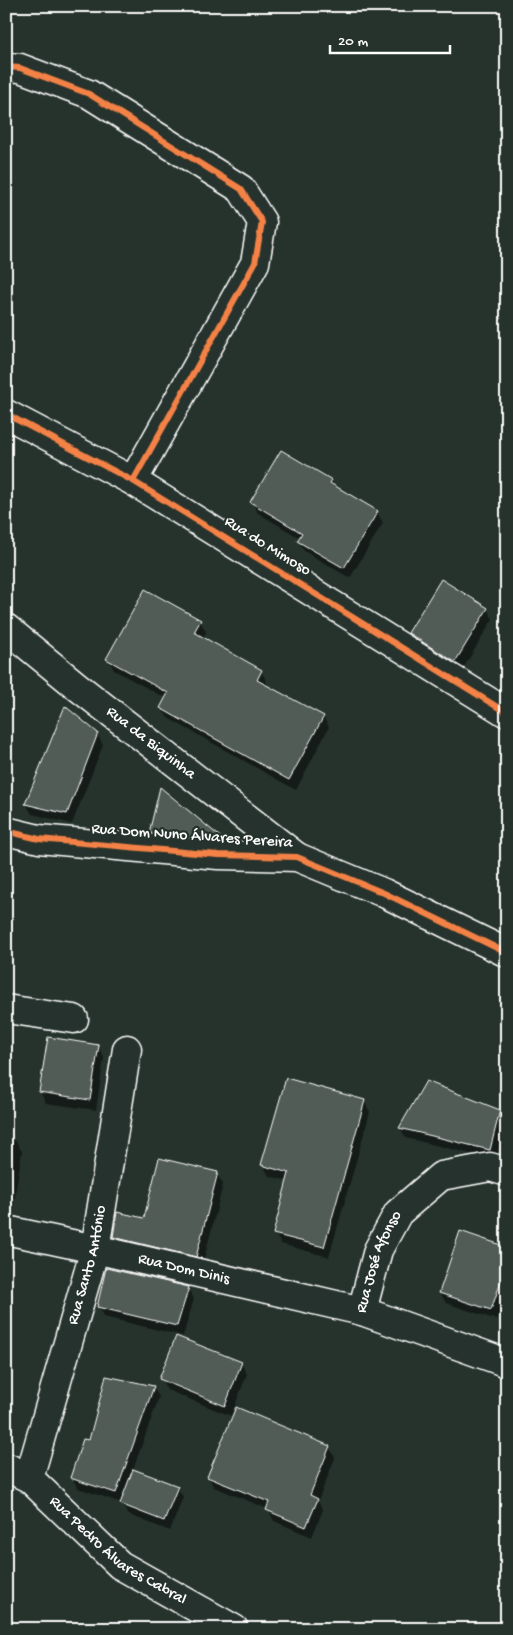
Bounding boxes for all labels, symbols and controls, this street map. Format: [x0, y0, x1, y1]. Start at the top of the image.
scale bar [330, 22, 450, 54]
text: 20 m [338, 33, 368, 51]
street label: Rua do Mimoso [220, 513, 314, 581]
street label: Rua da Biquinha [102, 703, 200, 785]
street label: Rua Dom Nuno Álvares Pereira [91, 819, 294, 854]
street label: Rua Santo António [64, 1204, 111, 1327]
street label: Rua José Afonso [352, 1208, 407, 1315]
street label: Rua Dom Dinis [136, 1250, 232, 1290]
street label: Rua Pedro Álvares Cabral [45, 1492, 189, 1610]

